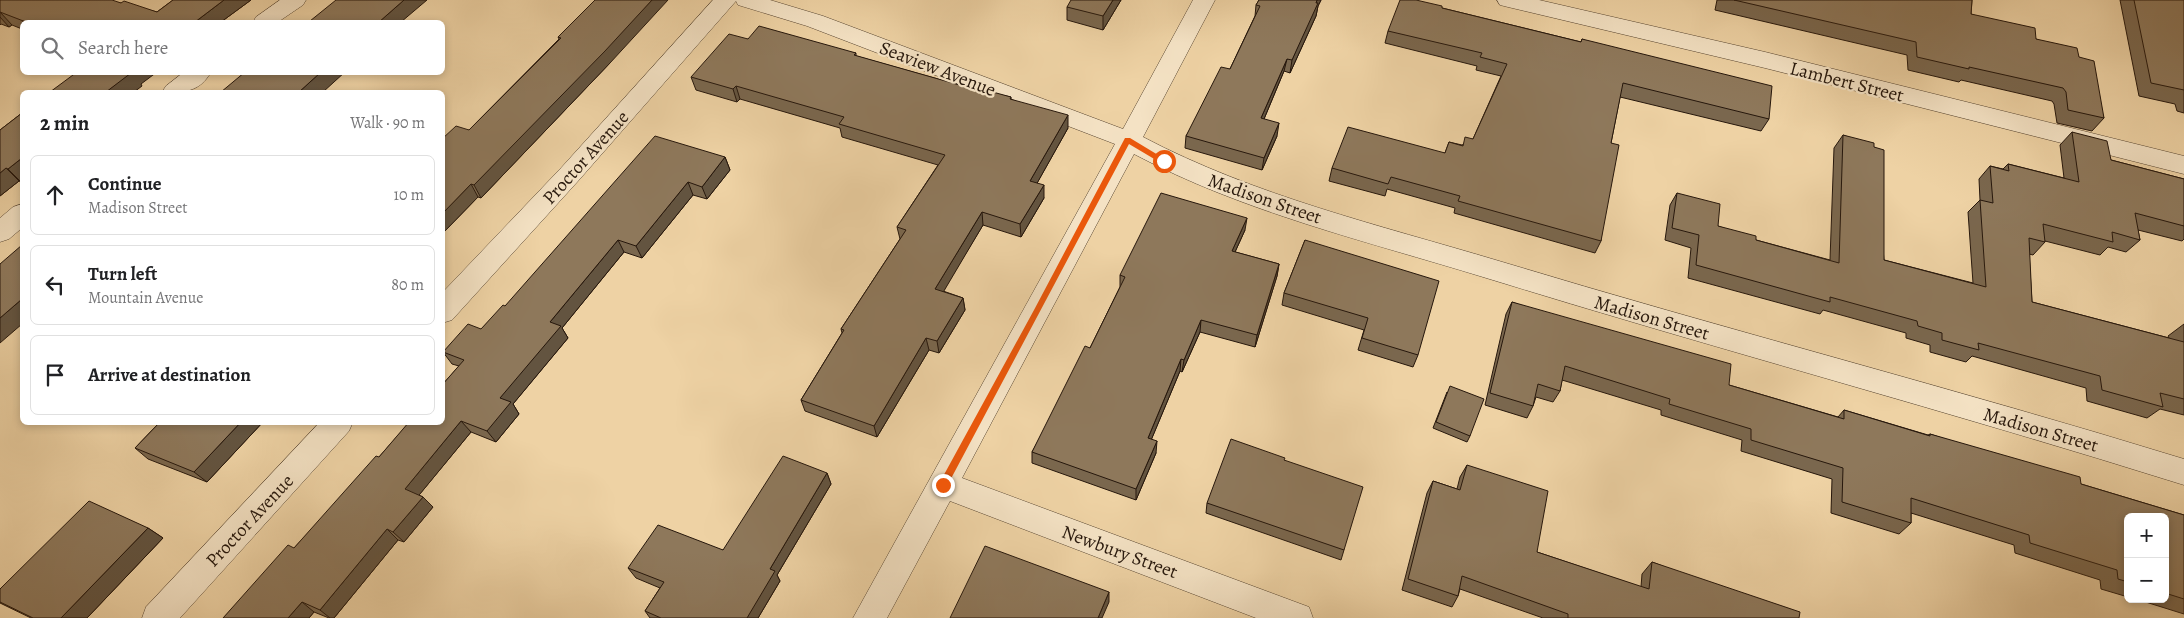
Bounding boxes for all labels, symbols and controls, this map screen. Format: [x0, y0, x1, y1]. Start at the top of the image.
search box [20, 20, 445, 75]
icon: search [38, 34, 66, 62]
text: Search here [78, 35, 168, 61]
street label: Seaview Avenue [876, 35, 1000, 103]
street label: Lambert Street [1787, 55, 1906, 109]
street label: Proctor Avenue [537, 105, 635, 210]
text: 2 min [40, 109, 89, 137]
text: Walk · 90 m [350, 112, 425, 134]
route start [1153, 150, 1176, 173]
street label: Madison Street [1205, 167, 1325, 230]
text: Continue [88, 171, 162, 197]
icon: ahead [41, 181, 69, 209]
text: 10 m [394, 184, 424, 206]
text: Madison Street [88, 197, 188, 219]
text: Turn left [88, 261, 157, 287]
icon: left [41, 271, 69, 299]
text: 80 m [391, 274, 424, 296]
text: Mountain Avenue [88, 287, 203, 309]
street label: Madison Street [1591, 289, 1712, 347]
icon: arrive [41, 361, 69, 389]
text: Arrive at destination [88, 362, 251, 388]
street label: Madison Street [1980, 401, 2101, 459]
street label: Proctor Avenue [200, 469, 300, 573]
route end [932, 474, 955, 497]
map controls [2124, 513, 2169, 603]
button: + [2124, 513, 2169, 558]
street label: Newbury Street [1058, 519, 1181, 585]
button: − [2124, 558, 2169, 603]

